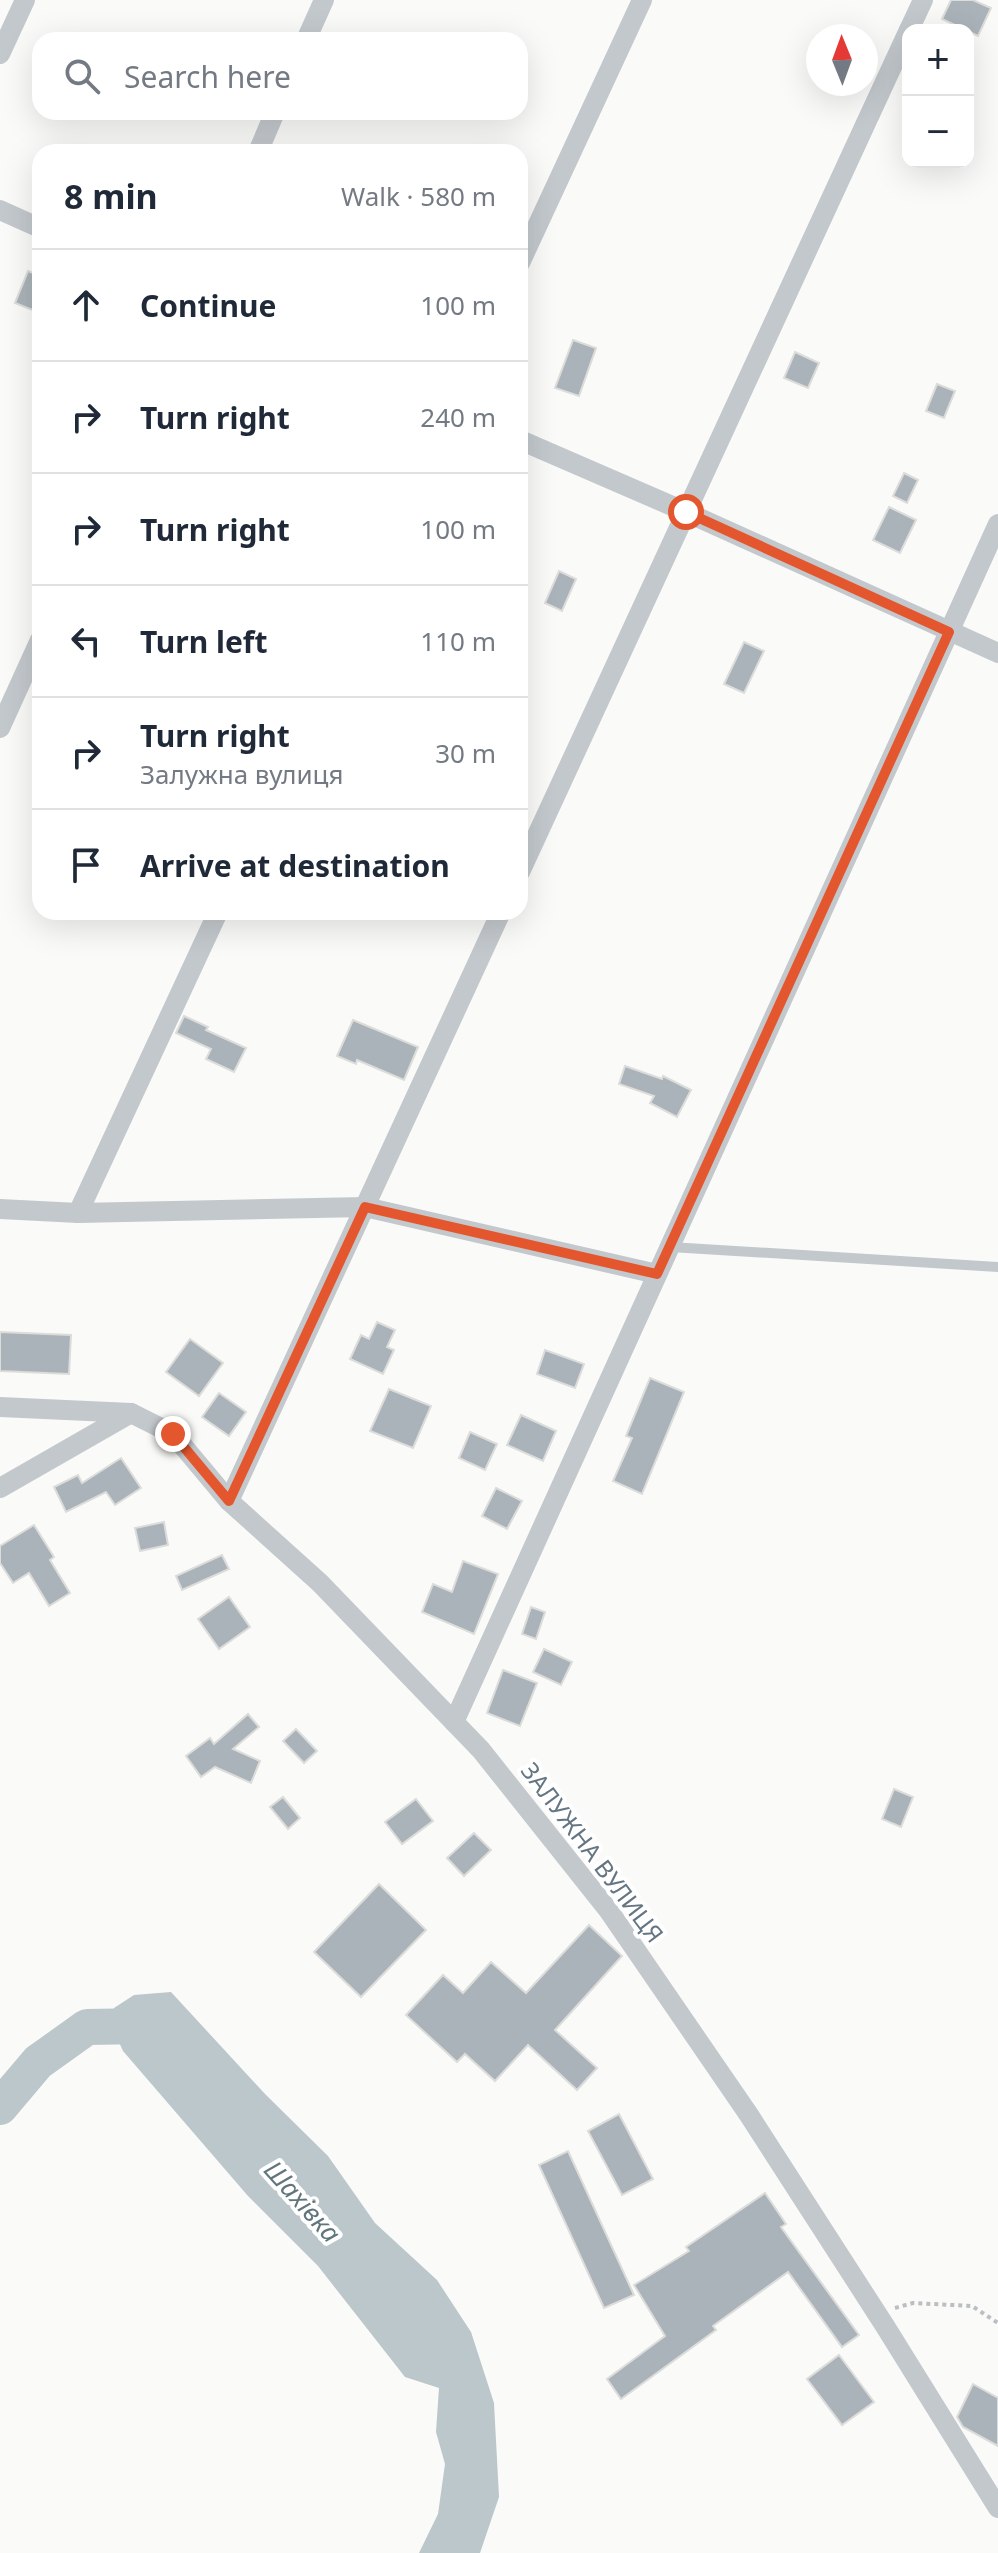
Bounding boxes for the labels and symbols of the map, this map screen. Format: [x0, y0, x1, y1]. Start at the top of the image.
north arrow [806, 24, 878, 96]
route start [668, 494, 704, 530]
route end [155, 1416, 191, 1452]
street label: ЗАЛУЖНА ВУЛИЦЯ [514, 1755, 672, 1949]
water label: Шахівка [257, 2152, 350, 2250]

